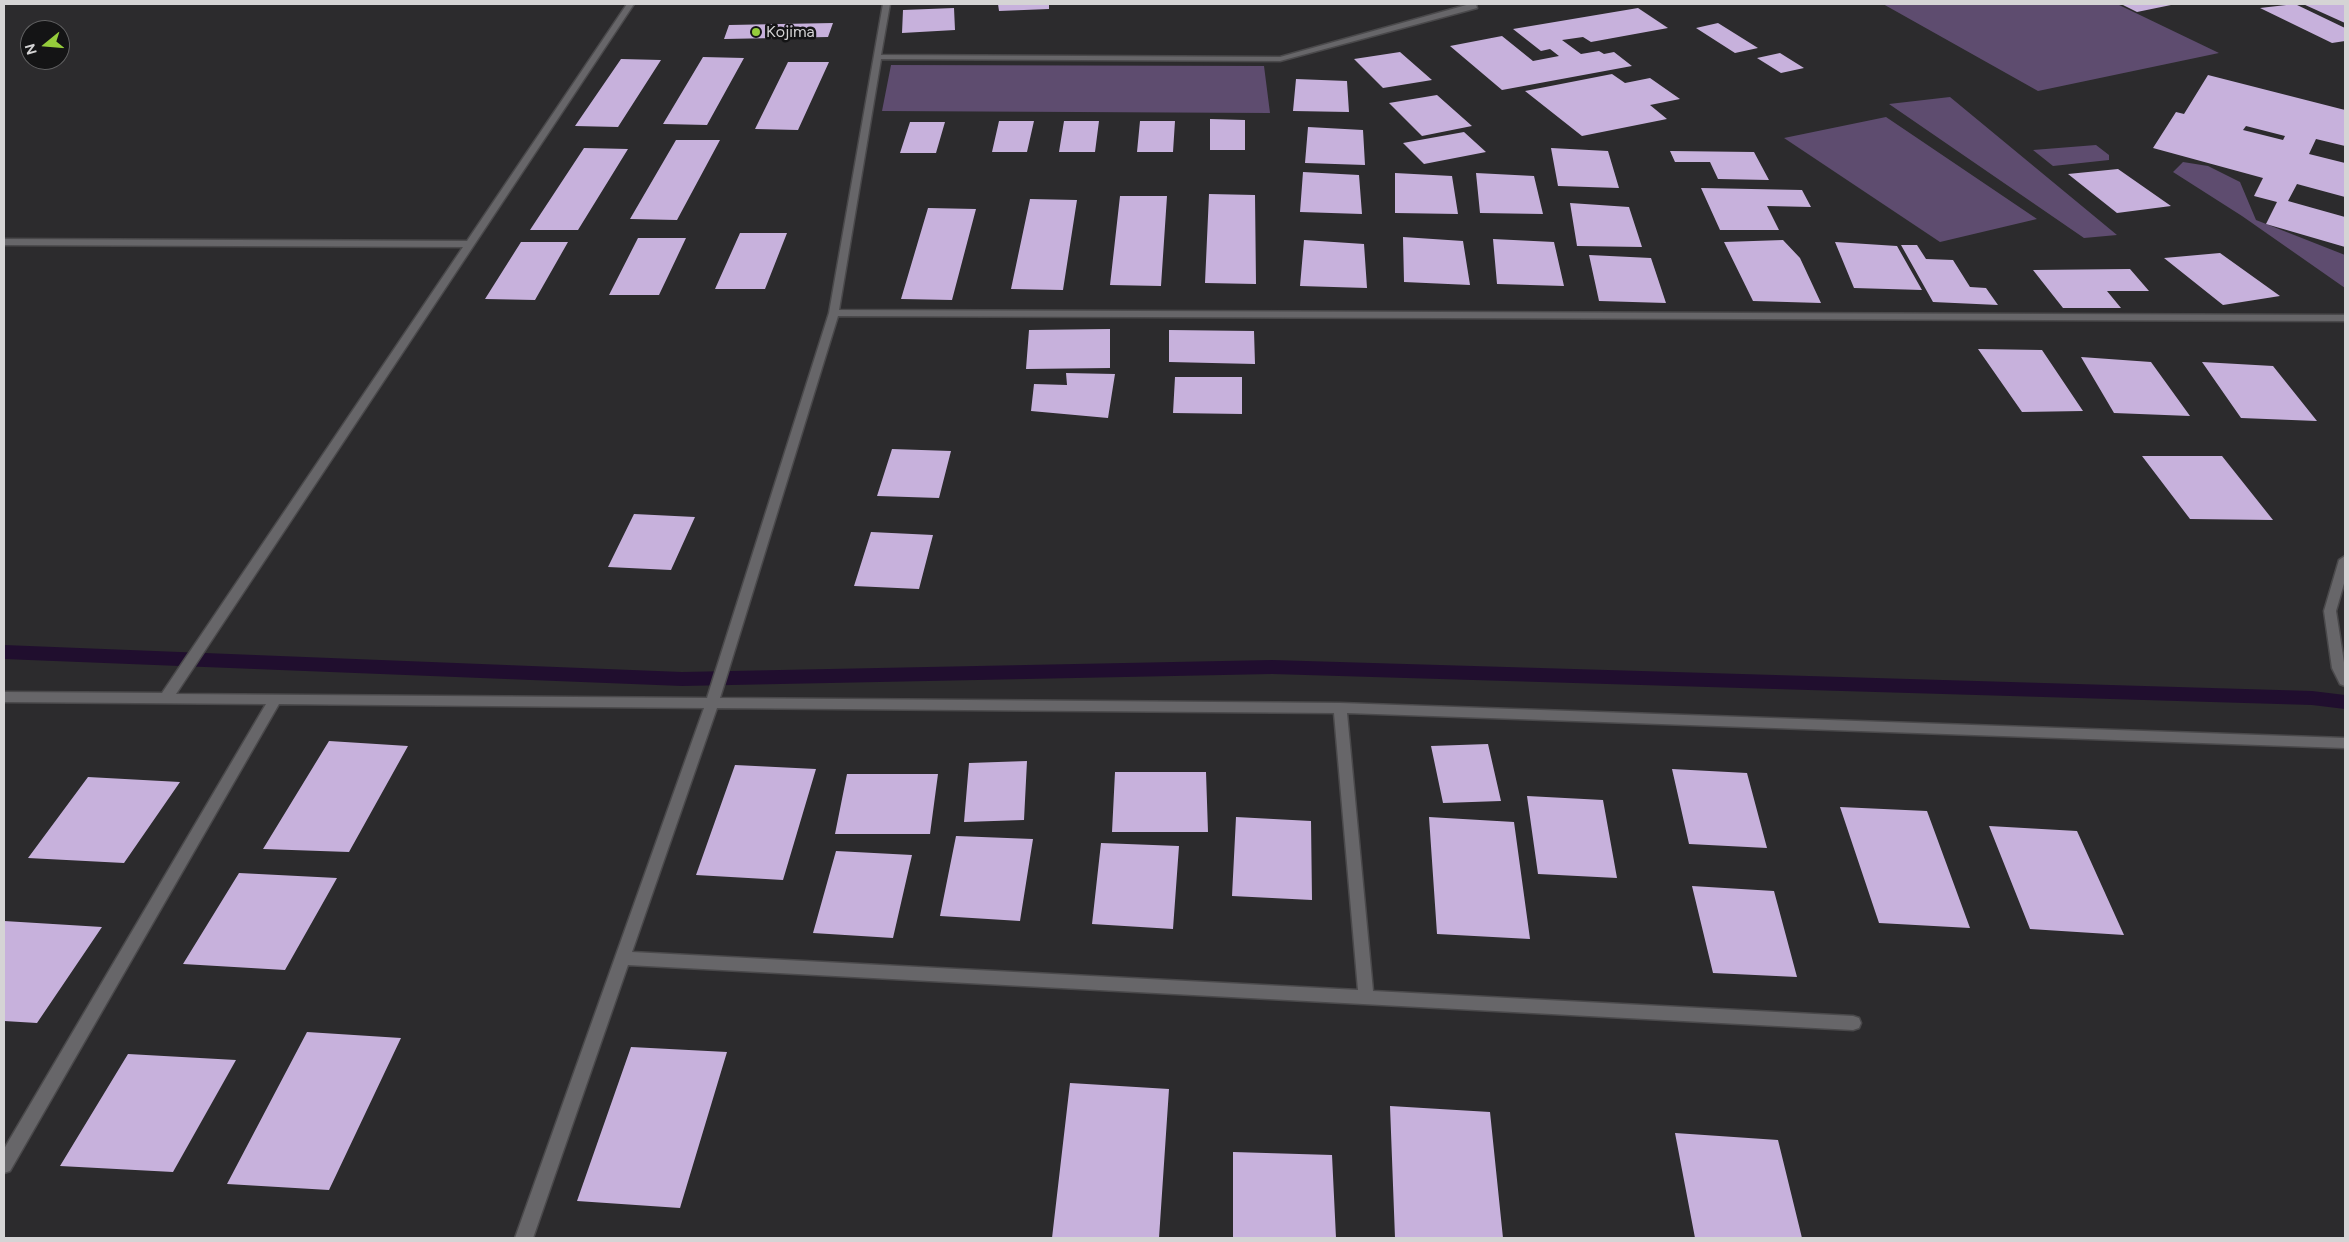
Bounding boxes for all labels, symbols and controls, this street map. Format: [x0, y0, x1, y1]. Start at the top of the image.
north arrow [20, 20, 70, 70]
place label: Kojima [766, 22, 815, 42]
marker: Kojima [750, 26, 762, 38]
text: N [21, 42, 41, 57]

